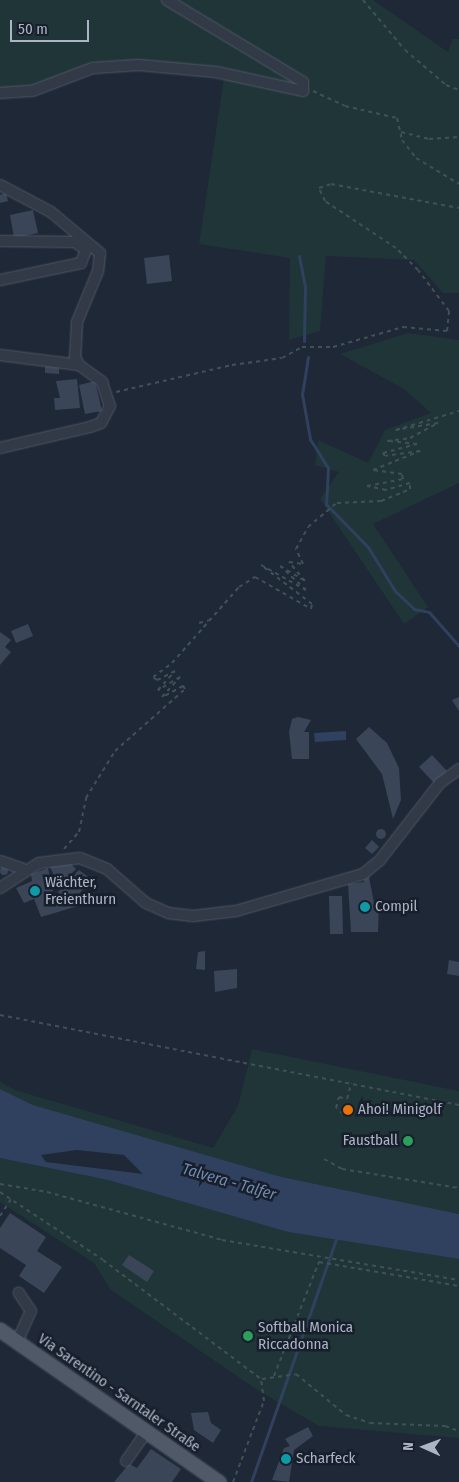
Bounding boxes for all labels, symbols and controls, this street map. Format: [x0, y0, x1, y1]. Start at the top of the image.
scale bar [12, 10, 91, 42]
text: 50 m [18, 20, 48, 38]
place label: Wächter, Freienthurn [45, 873, 116, 908]
marker: Wächter, Freienthurn [29, 885, 41, 897]
place label: Compil [375, 898, 417, 916]
marker: Compil [359, 901, 371, 913]
place label: Ahoi! Minigolf [358, 1101, 442, 1119]
marker: Ahoi! Minigolf [342, 1104, 354, 1116]
place label: Faustball [343, 1132, 398, 1150]
marker: Faustball [402, 1135, 414, 1147]
water label: Talvera - Talfer [180, 1159, 278, 1205]
place label: Softball Monica Riccadonna [258, 1318, 353, 1353]
street label: Via Sarentino - Sarntaler Straße [34, 1330, 204, 1456]
marker: Softball Monica Riccadonna [242, 1330, 254, 1342]
north arrow [399, 1422, 449, 1472]
text: N [400, 1442, 417, 1451]
place label: Scharfeck [296, 1450, 356, 1468]
marker: Scharfeck [280, 1453, 292, 1465]

